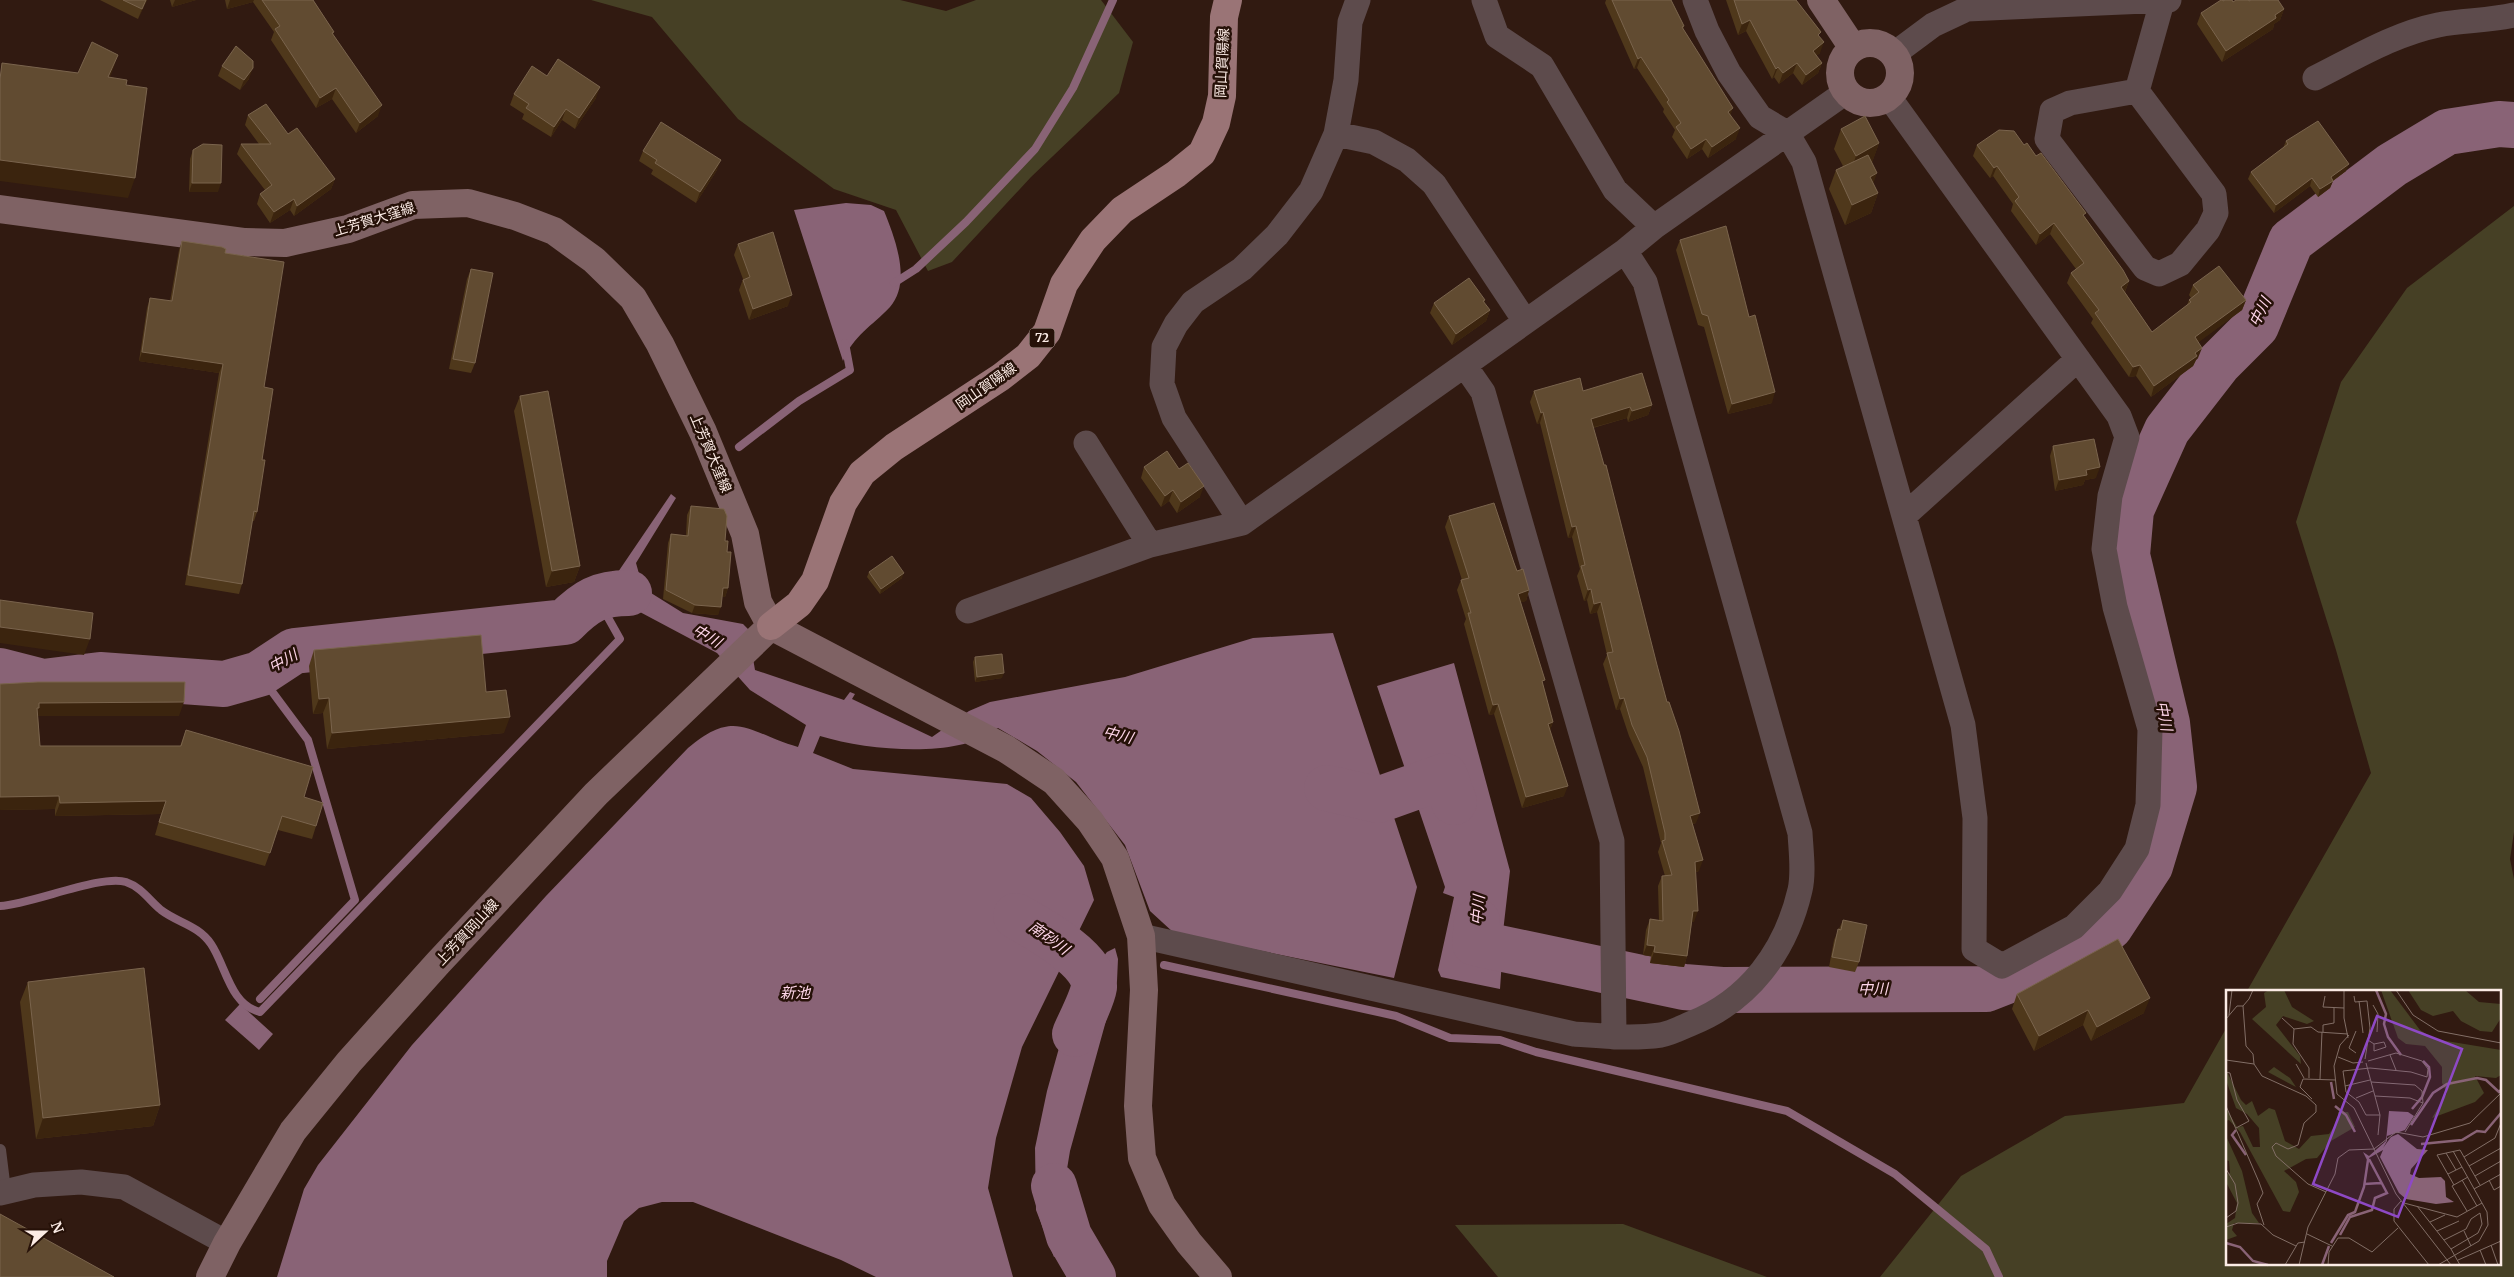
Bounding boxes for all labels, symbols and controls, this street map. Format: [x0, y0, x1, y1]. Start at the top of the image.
street label: 岡山賀陽線 [1211, 28, 1233, 98]
street label: 上芳賀大窪線 [331, 198, 417, 240]
water label: 中川 [2244, 292, 2276, 329]
road number: 72 [1030, 328, 1054, 348]
street label: 岡山賀陽線 [952, 359, 1020, 413]
street label: 上芳賀大窪線 [686, 411, 736, 495]
water label: 中川 [690, 620, 727, 652]
water label: 中川 [265, 644, 302, 676]
water label: 中川 [2152, 699, 2177, 734]
water label: 中川 [1101, 722, 1137, 748]
water label: 中川 [1467, 892, 1488, 926]
street label: 上芳賀岡山線 [432, 895, 502, 969]
water label: 南砂川 [1025, 917, 1075, 959]
water label: 中川 [1858, 979, 1890, 998]
water label: 新池 [780, 983, 812, 1002]
inset map [2226, 990, 2502, 1264]
north arrow [20, 1207, 70, 1257]
text: N [47, 1219, 68, 1236]

